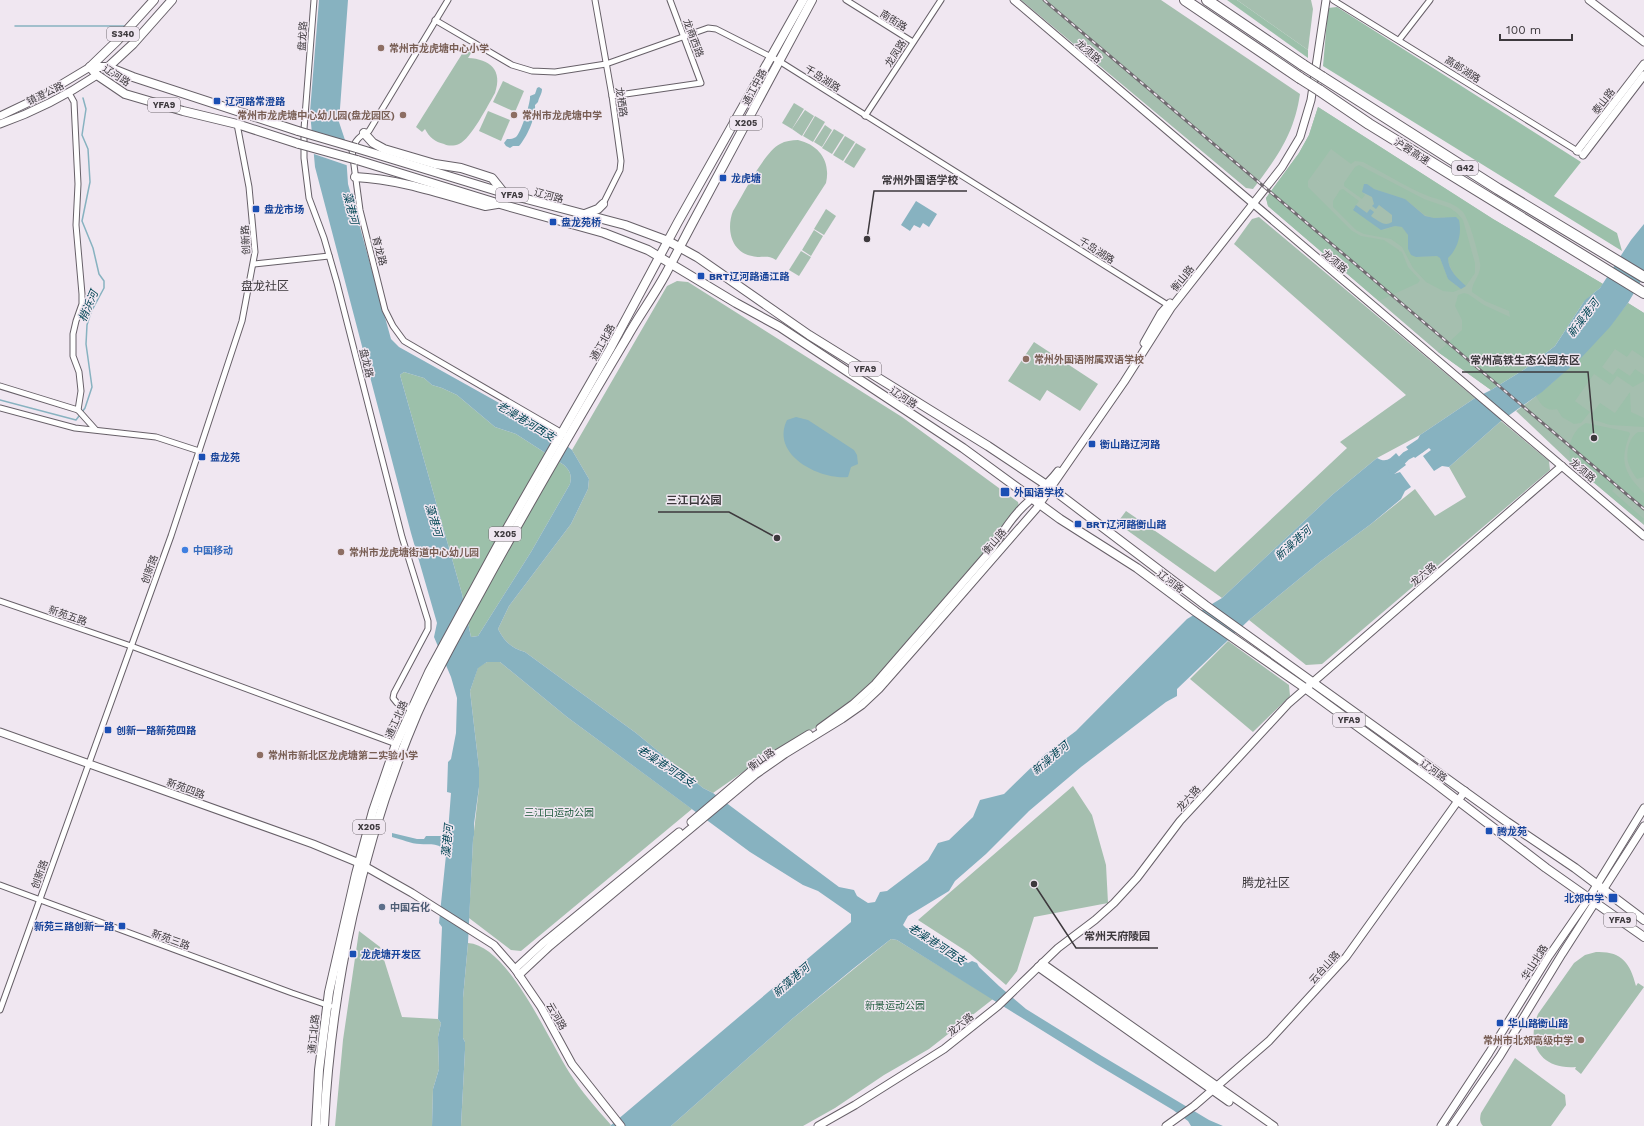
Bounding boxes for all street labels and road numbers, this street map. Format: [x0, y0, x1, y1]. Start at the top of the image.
street label: 南街路 [878, 8, 909, 33]
street label: 龙商西路 [681, 18, 706, 59]
street label: 盘龙路 [296, 21, 309, 51]
road number: S340 [107, 27, 139, 41]
street label: 龙凤路 [883, 38, 908, 69]
street label: 龙须路 [1074, 38, 1104, 65]
street label: 高邮湖路 [1443, 54, 1483, 85]
street label: 辽河路 [101, 62, 132, 88]
street label: 千岛湖路 [803, 63, 842, 94]
street label: 通江中路 [740, 67, 769, 107]
street label: 镇澄公路 [25, 80, 66, 107]
street label: 龙栖路 [614, 86, 629, 118]
street label: 泰山路 [1590, 86, 1617, 117]
road number: YFA9 [148, 98, 180, 112]
road number: X205 [730, 116, 762, 130]
street label: 沪蓉高速 [1392, 136, 1432, 167]
road number: G42 [1452, 161, 1478, 175]
street label: 辽河路 [533, 186, 565, 205]
road number: YFA9 [496, 188, 528, 202]
street label: 创新路 [239, 225, 252, 255]
street label: 育龙路 [370, 235, 389, 267]
street label: 千岛湖路 [1077, 235, 1117, 266]
street label: 龙须路 [1320, 248, 1350, 275]
street label: 衡山路 [1169, 263, 1196, 293]
street label: 通江北路 [588, 322, 617, 362]
street label: 盘龙路 [358, 347, 375, 379]
road number: YFA9 [849, 362, 881, 376]
street label: 辽河路 [888, 384, 919, 410]
street label: 龙须路 [1568, 456, 1598, 484]
street label: 衡山路 [980, 526, 1008, 556]
road number: X205 [489, 527, 521, 541]
street label: 创新路 [139, 553, 160, 585]
street label: 龙六路 [1408, 560, 1438, 588]
street label: 辽河路 [1155, 568, 1186, 595]
street label: 新苑五路 [47, 604, 89, 627]
street label: 通江北路 [383, 699, 410, 740]
road number: YFA9 [1333, 713, 1365, 727]
street label: 衡山路 [746, 746, 777, 773]
street label: 辽河路 [1418, 757, 1449, 784]
street label: 新苑四路 [165, 776, 207, 800]
street label: 龙六路 [1174, 784, 1203, 813]
road number: X205 [353, 820, 385, 834]
street label: 创新路 [29, 858, 50, 890]
road number: YFA9 [1604, 913, 1636, 927]
street label: 新苑三路 [150, 927, 192, 951]
street label: 华山北路 [1519, 942, 1550, 982]
street label: 云台山路 [1307, 949, 1342, 986]
street label: 云河路 [544, 1001, 569, 1032]
street label: 龙六路 [945, 1011, 976, 1038]
street label: 通江北路 [306, 1014, 321, 1055]

